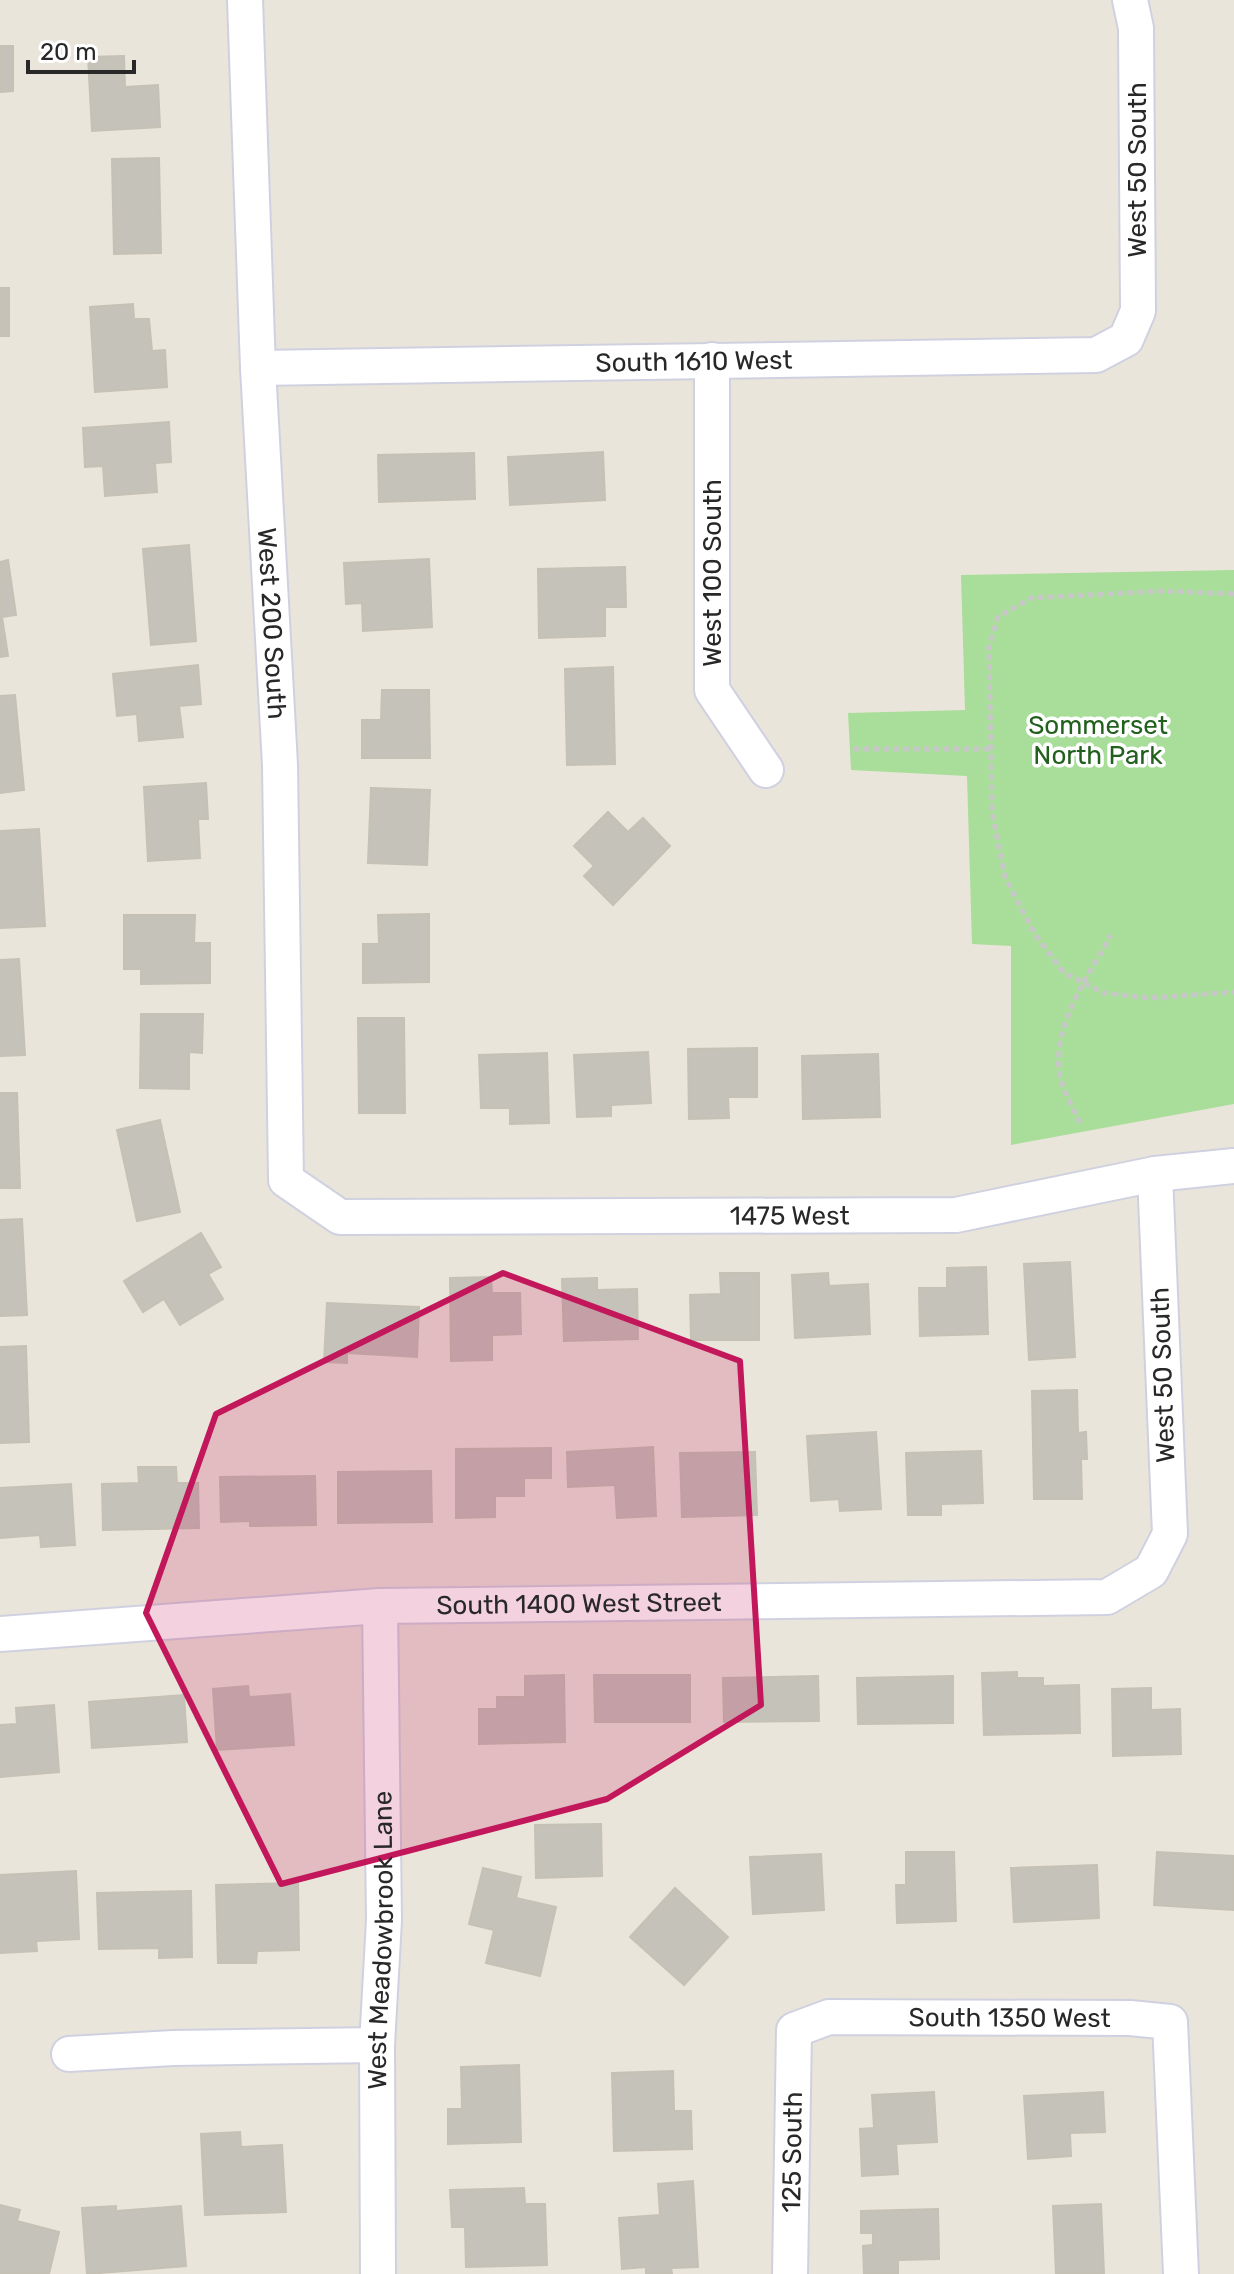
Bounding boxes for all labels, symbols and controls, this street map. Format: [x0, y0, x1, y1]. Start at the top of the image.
scale bar [28, 24, 134, 74]
text: 20 m [40, 38, 97, 66]
street label: West 50 South [1122, 82, 1153, 258]
street label: South 1610 West [595, 344, 793, 378]
street label: West 100 South [697, 479, 728, 667]
street label: West 200 South [251, 527, 293, 720]
park label: Sommerset North Park [1028, 710, 1168, 771]
street label: 1475 West [730, 1200, 850, 1231]
street label: West 50 South [1144, 1287, 1182, 1463]
street label: South 1400 West Street [436, 1586, 722, 1621]
street label: West Meadowbrook Lane [361, 1790, 400, 2090]
street label: South 1350 West [909, 2002, 1111, 2033]
street label: 125 South [776, 2091, 808, 2213]

